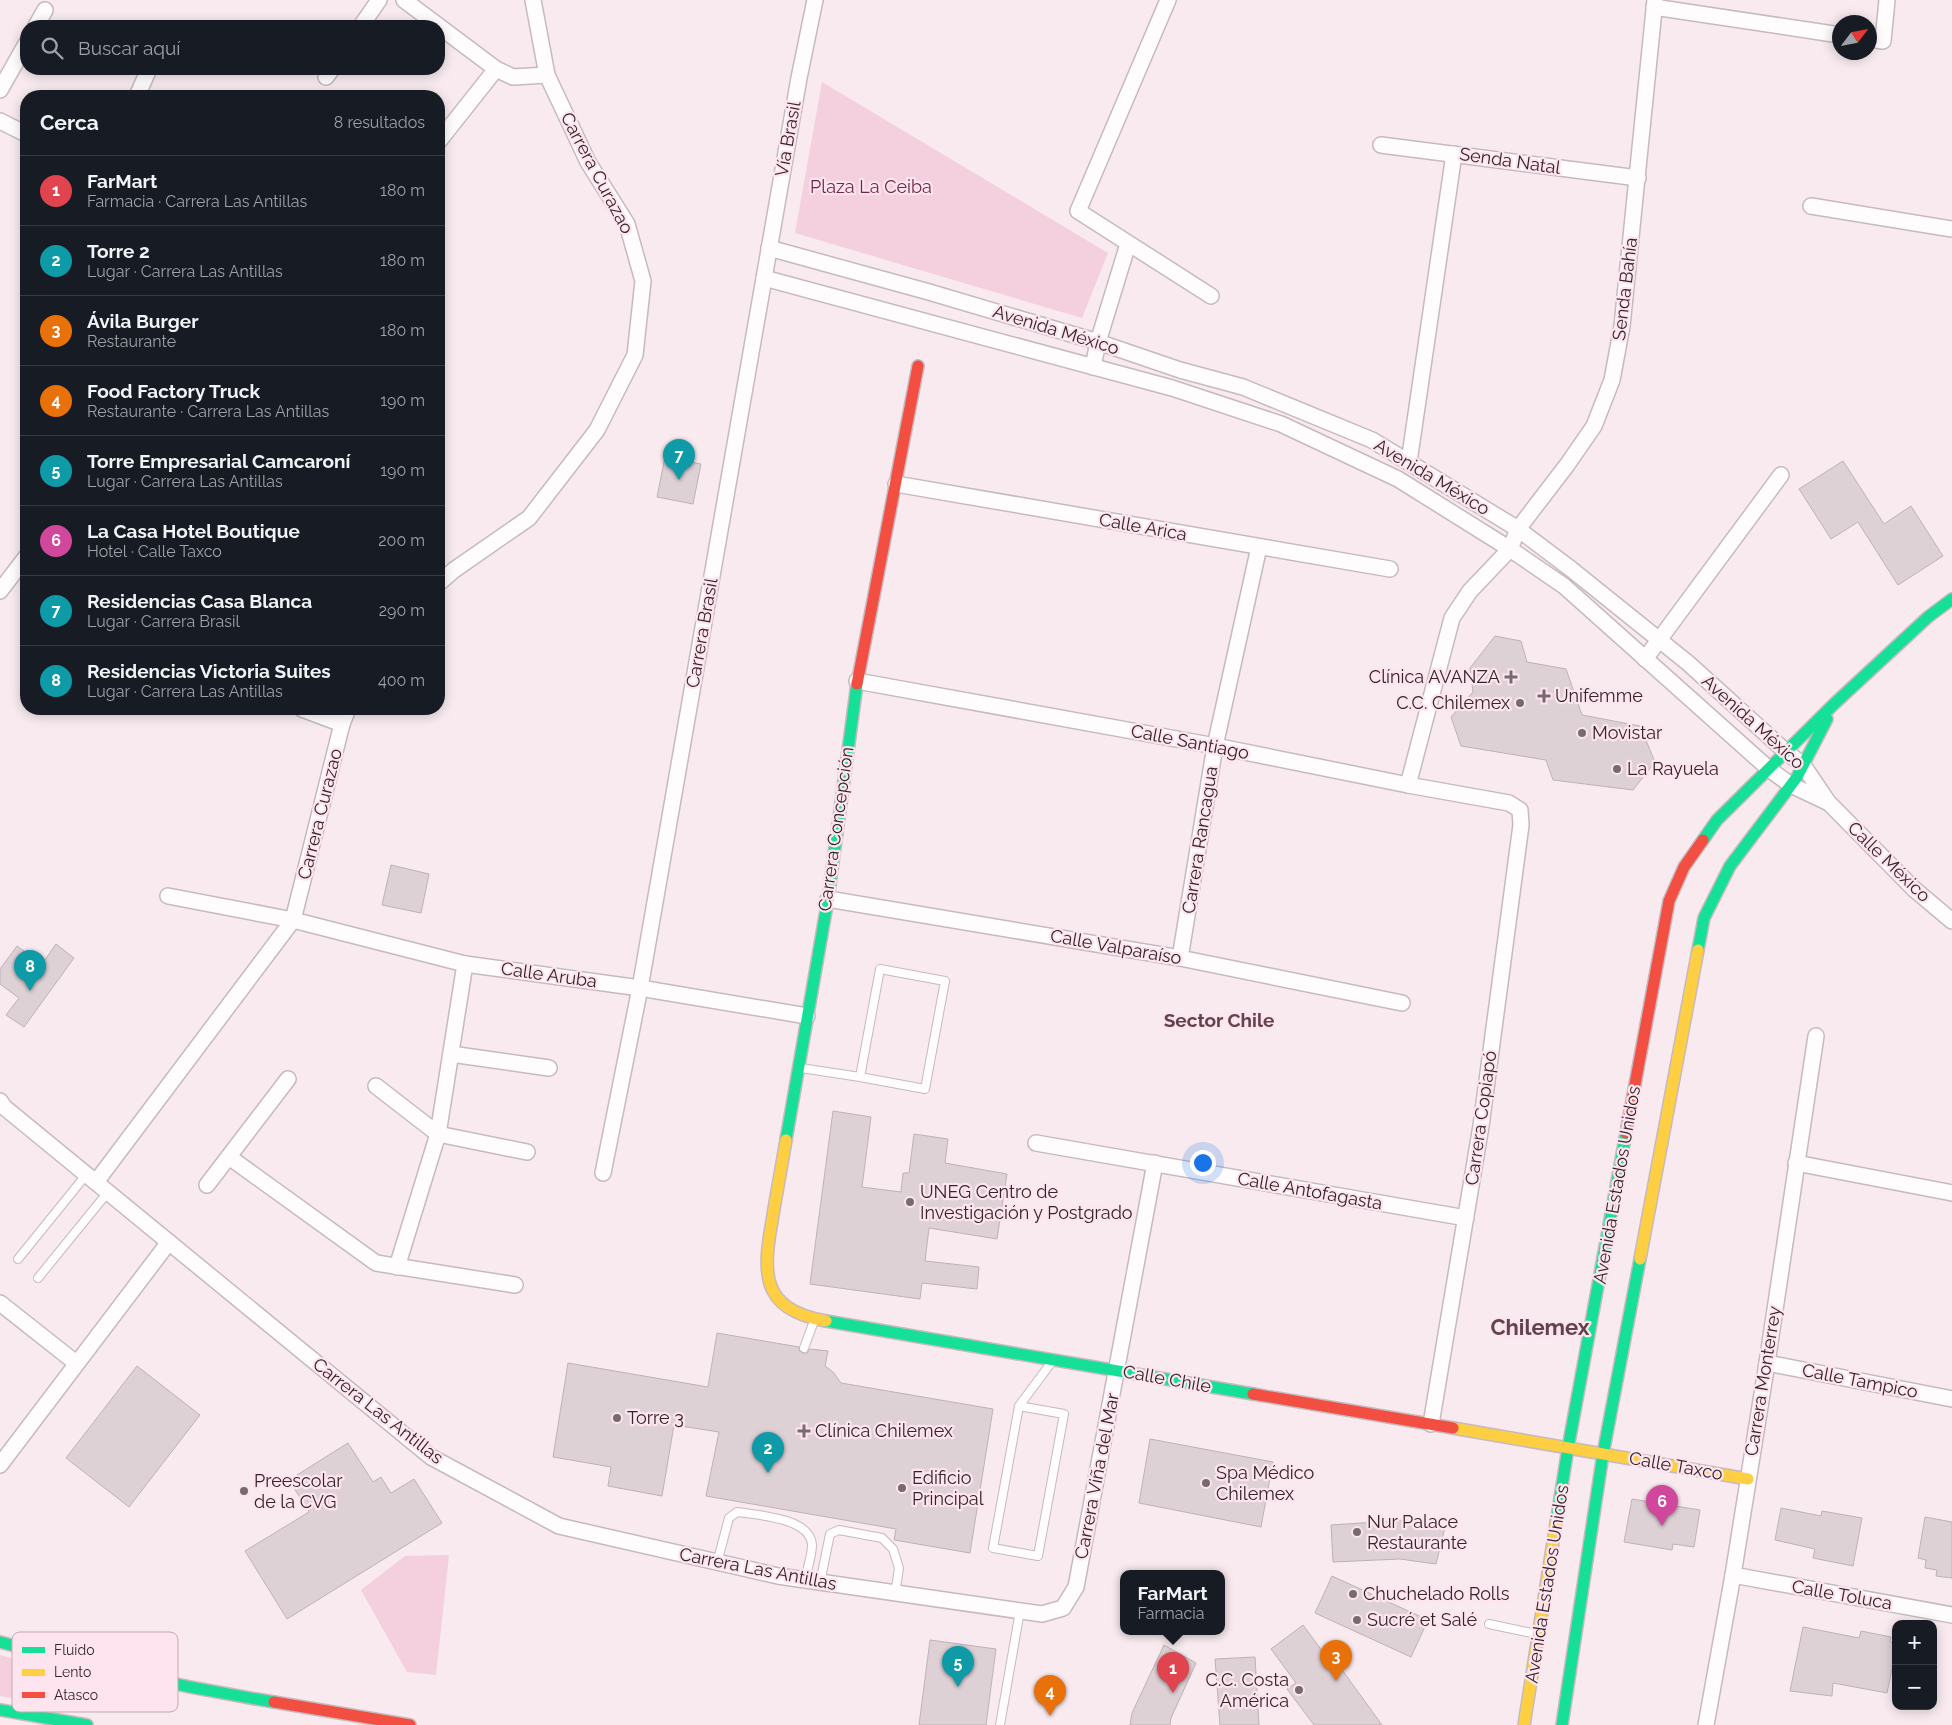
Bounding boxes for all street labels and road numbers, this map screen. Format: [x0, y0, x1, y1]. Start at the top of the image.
street label: Vía Brasil [771, 99, 804, 178]
street label: Carrera Curazao [557, 109, 638, 237]
street label: Senda Natal [1458, 143, 1562, 178]
street label: Senda Bahía [1608, 236, 1641, 342]
street label: Avenida México [991, 300, 1122, 359]
street label: Avenida México [1371, 434, 1494, 519]
street label: Calle Arica [1098, 508, 1189, 545]
street label: Carrera Brasil [681, 576, 722, 690]
street label: Avenida México [1698, 670, 1809, 773]
street label: Calle Santiago [1129, 720, 1251, 763]
street label: Carrera Concepción [814, 745, 857, 912]
street label: Carrera Curazao [293, 746, 346, 882]
street label: Carrera Rancagua [1177, 765, 1222, 915]
street label: Calle México [1844, 817, 1935, 906]
street label: Calle Valparaíso [1049, 925, 1184, 968]
street label: Calle Aruba [500, 957, 598, 992]
street label: Carrera Copiapó [1461, 1049, 1500, 1186]
street label: Avenida Estados Unidos [1589, 1084, 1644, 1286]
street label: Calle Antofagasta [1236, 1167, 1384, 1214]
street label: Carrera Monterrey [1740, 1304, 1785, 1457]
street label: Carrera Las Antillas [309, 1353, 448, 1468]
street label: Calle Tampico [1800, 1359, 1920, 1402]
street label: Calle Chile [1121, 1360, 1213, 1397]
street label: Carrera Viña del Mar [1070, 1390, 1123, 1561]
street label: Calle Taxco [1628, 1447, 1725, 1484]
street label: Avenida Estados Unidos [1520, 1483, 1573, 1685]
street label: Carrera Las Antillas [678, 1543, 839, 1594]
street label: Calle Toluca [1790, 1575, 1894, 1614]

